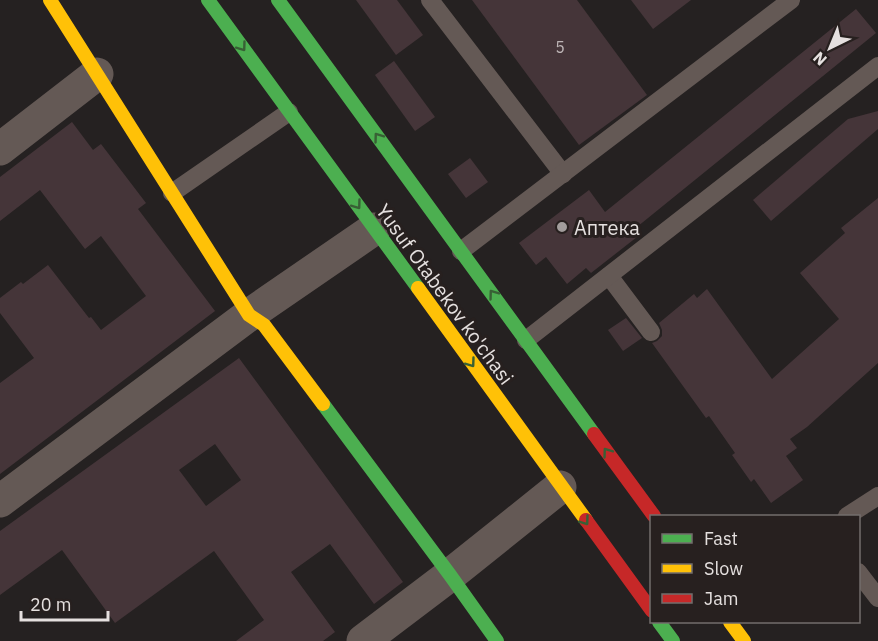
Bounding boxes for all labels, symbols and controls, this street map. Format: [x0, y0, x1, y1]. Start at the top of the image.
north arrow [800, 18, 860, 78]
house number: 5 [555, 37, 565, 57]
one-way arrow [235, 41, 246, 52]
text: N [809, 48, 831, 70]
one-way arrow [374, 132, 385, 143]
street label: Yusuf Otabekov ko'chasi [370, 198, 520, 390]
one-way arrow [349, 199, 360, 210]
place label: Аптека [574, 214, 640, 241]
marker: Аптека [555, 220, 569, 234]
one-way arrow [489, 290, 500, 301]
one-way arrow [464, 357, 475, 368]
one-way arrow [603, 448, 614, 459]
one-way arrow [578, 515, 589, 526]
legend [650, 515, 860, 623]
text: Fast [704, 527, 738, 550]
text: Slow [704, 557, 743, 580]
scale bar [21, 584, 108, 622]
text: Jam [704, 587, 739, 610]
text: 20 m [30, 593, 72, 616]

